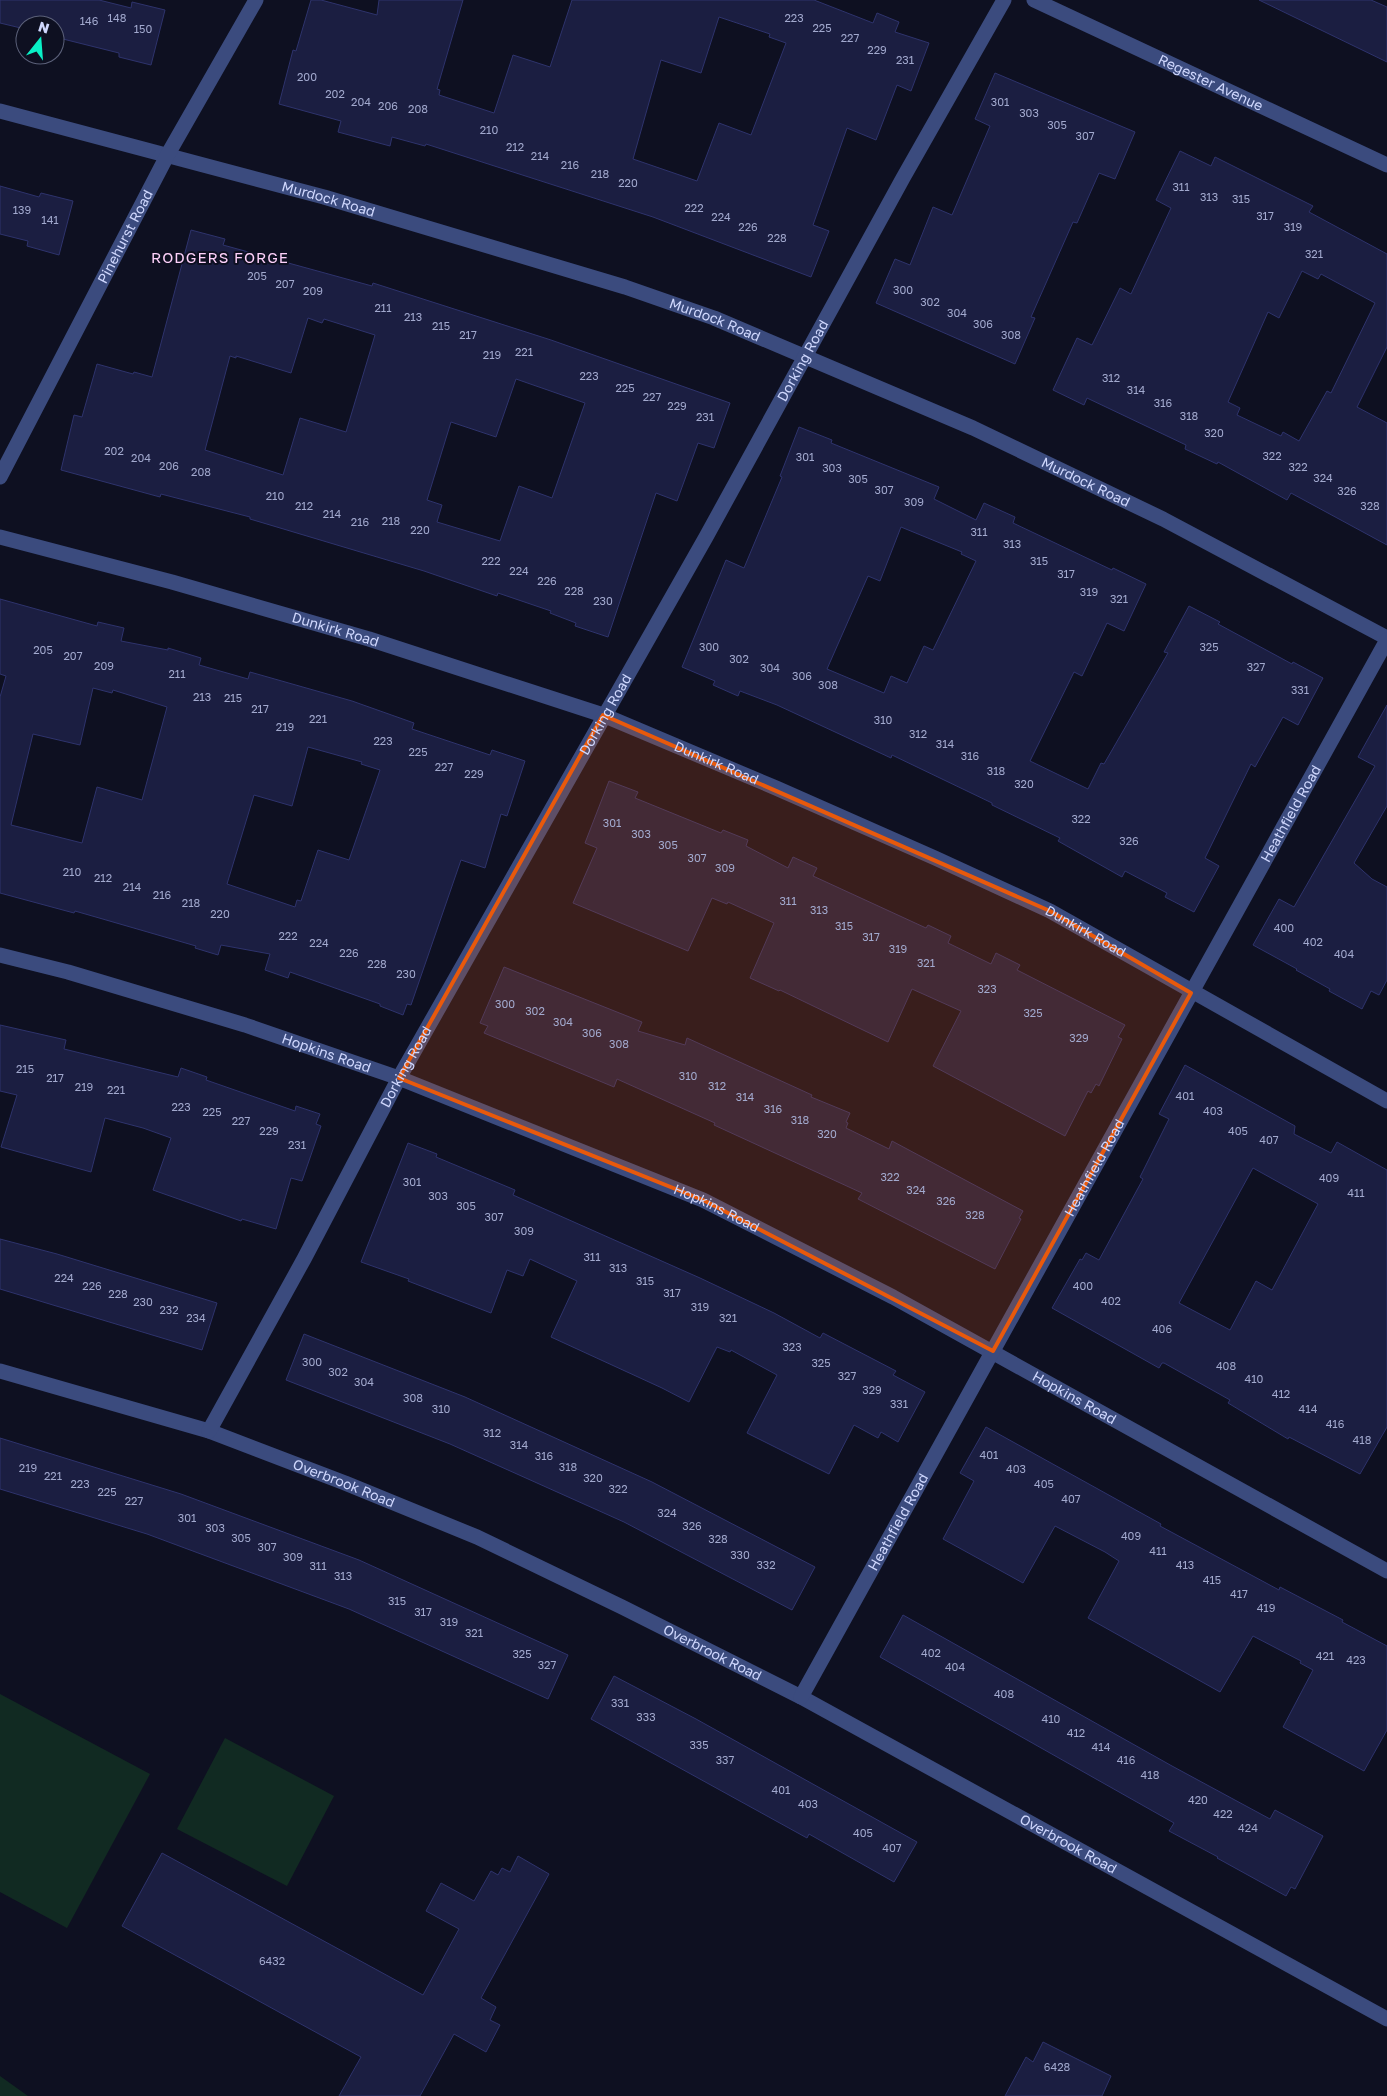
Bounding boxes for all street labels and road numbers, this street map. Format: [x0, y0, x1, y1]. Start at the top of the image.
street label: Regester Avenue [1156, 50, 1266, 114]
street label: Murdock Road [280, 177, 377, 220]
street label: Pinehurst Road [93, 187, 156, 286]
street label: Murdock Road [667, 294, 763, 345]
street label: Dorking Road [773, 317, 831, 404]
street label: Murdock Road [1039, 453, 1133, 510]
street label: Dunkirk Road [290, 608, 381, 650]
street label: Dorking Road [575, 671, 635, 758]
street label: Dunkirk Road [672, 737, 761, 788]
street label: Heathfield Road [1257, 762, 1324, 865]
street label: Dunkirk Road [1043, 901, 1129, 960]
street label: Dorking Road [376, 1023, 435, 1110]
street label: Hopkins Road [280, 1029, 373, 1076]
street label: Heathfield Road [1060, 1116, 1128, 1219]
street label: Hopkins Road [671, 1180, 763, 1235]
street label: Hopkins Road [1030, 1367, 1119, 1427]
street label: Overbrook Road [291, 1455, 397, 1510]
street label: Heathfield Road [864, 1470, 931, 1573]
street label: Overbrook Road [661, 1620, 765, 1684]
street label: Overbrook Road [1017, 1810, 1120, 1877]

